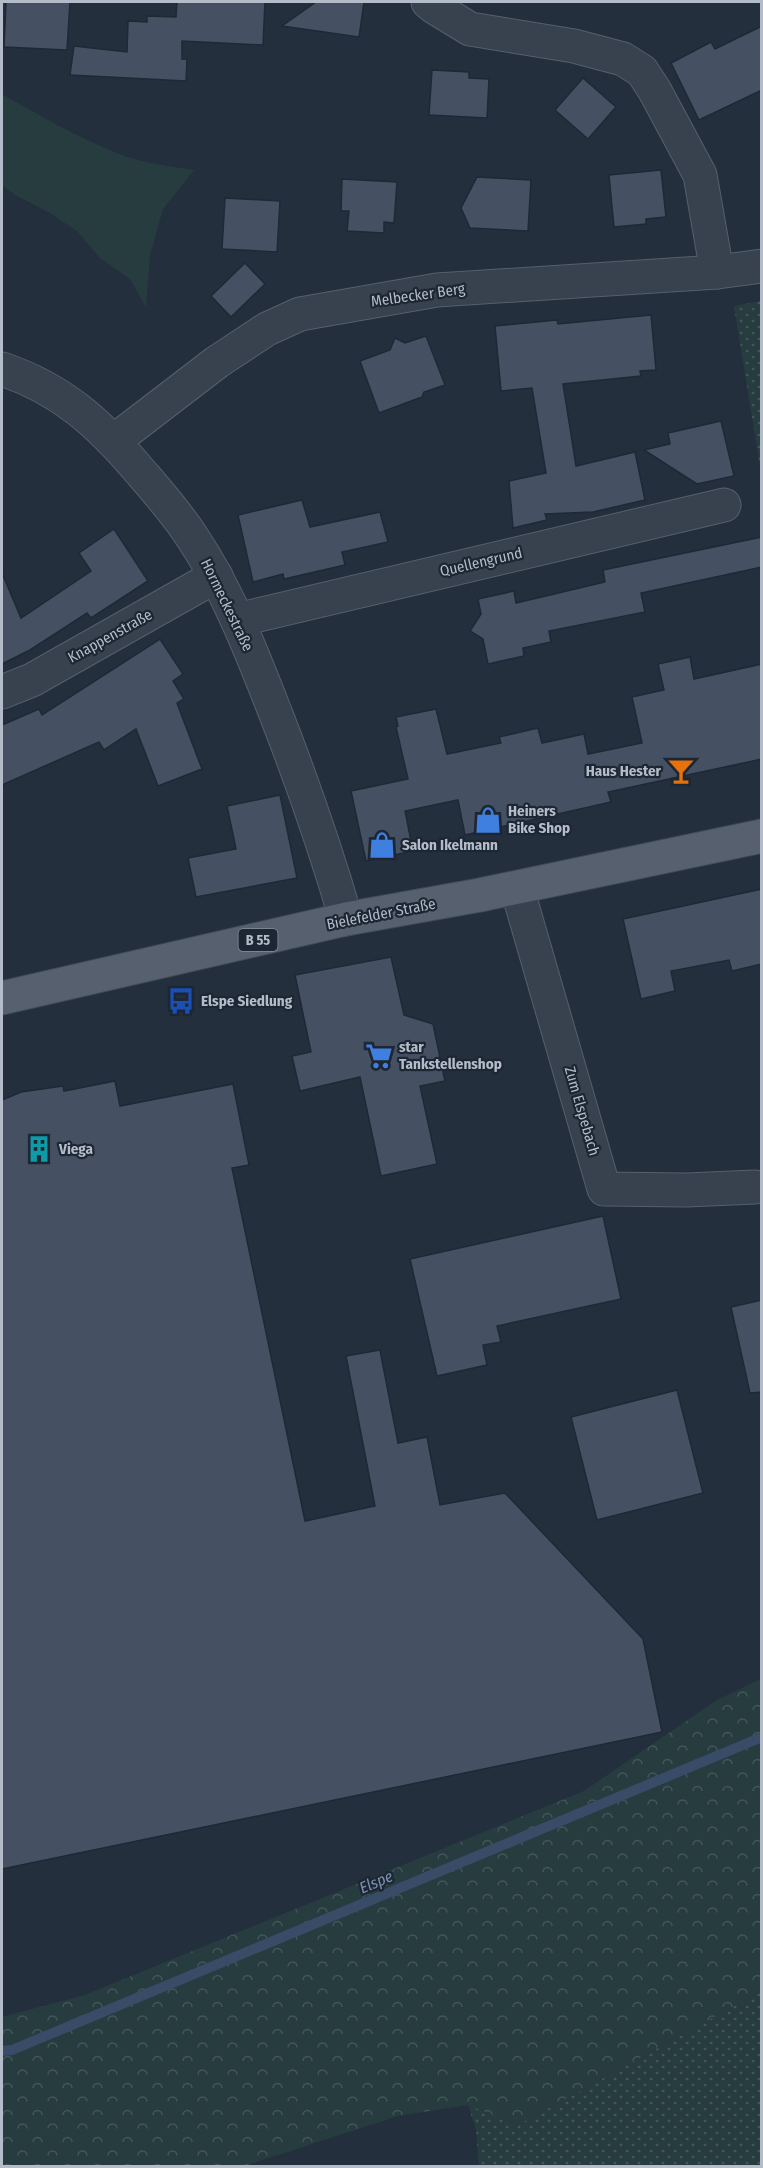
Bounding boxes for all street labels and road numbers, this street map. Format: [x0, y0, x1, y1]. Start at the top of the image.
street label: Melbecker Berg [370, 280, 466, 310]
street label: Quellengrund [438, 544, 524, 580]
street label: Hormeckestraße [197, 556, 257, 654]
street label: Knappenstraße [65, 606, 155, 666]
street label: Bielefelder Straße [325, 895, 437, 933]
road number: B 55 [238, 929, 278, 951]
street label: Zum Elspebach [561, 1064, 603, 1158]

